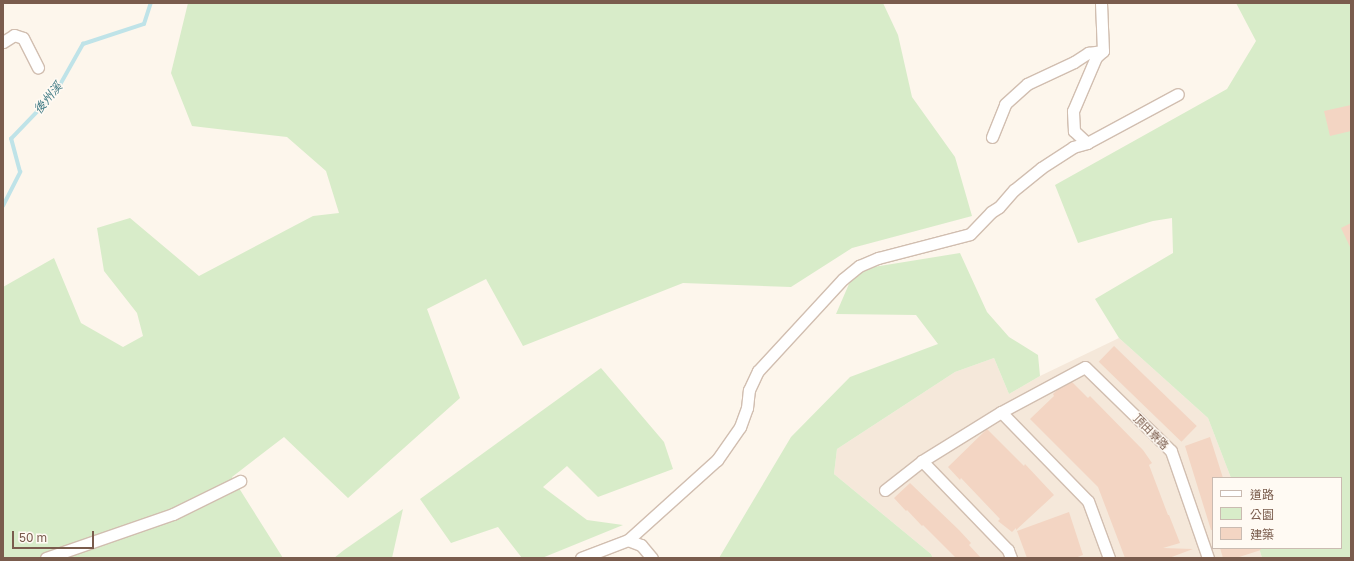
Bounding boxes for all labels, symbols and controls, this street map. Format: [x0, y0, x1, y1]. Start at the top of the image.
water label: 後州溪 [31, 80, 65, 116]
street label: 頂田寮路 [1131, 412, 1171, 452]
legend [1212, 477, 1342, 549]
text: 道路 [1250, 487, 1274, 502]
text: 公園 [1250, 507, 1274, 522]
scale bar [14, 523, 96, 549]
text: 建築 [1250, 527, 1274, 542]
text: 50 m [19, 530, 47, 545]

